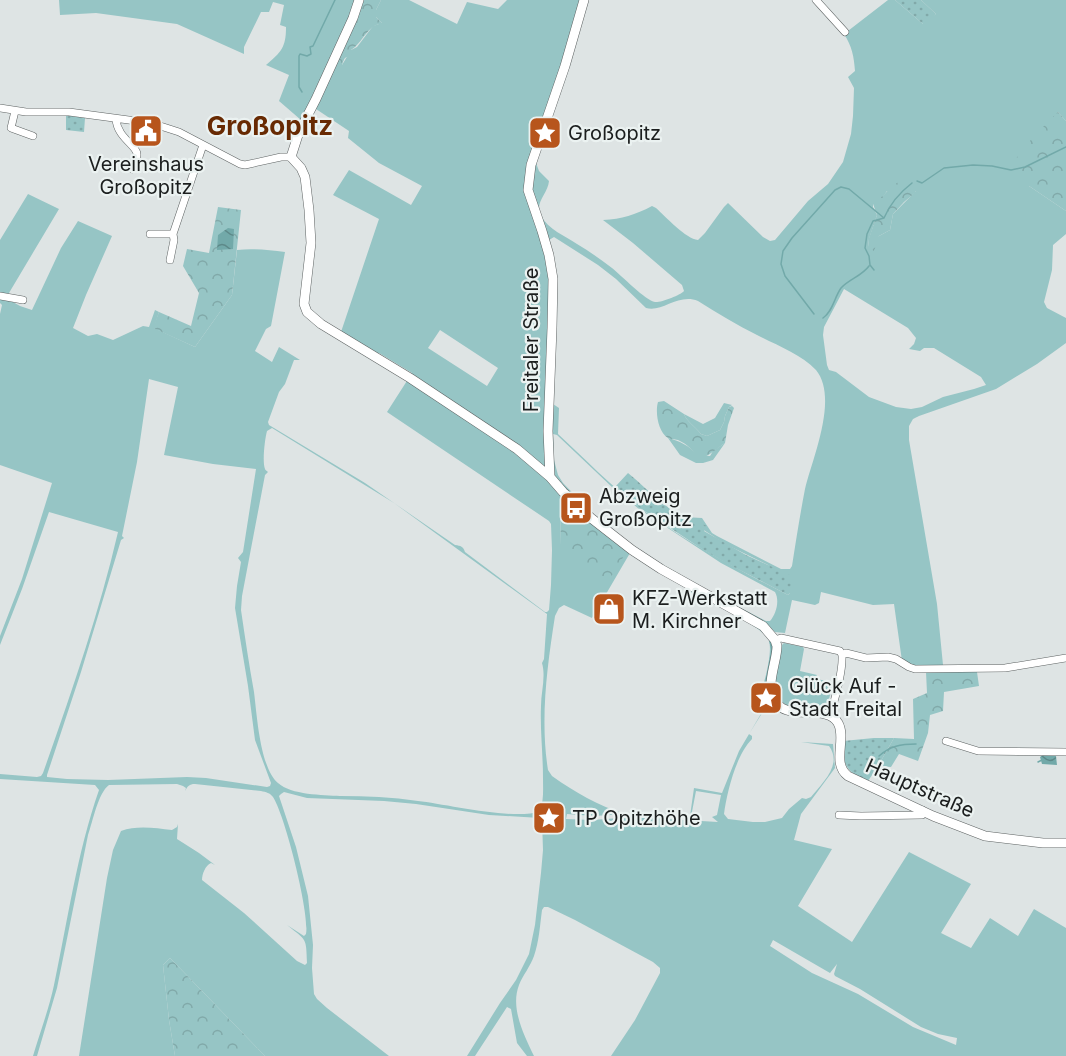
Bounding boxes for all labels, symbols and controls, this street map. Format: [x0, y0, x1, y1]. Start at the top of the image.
district label: Großopitz [207, 110, 333, 141]
public building icon: Vereinshaus Großopitz [128, 113, 164, 149]
place icon: Großopitz [527, 115, 563, 151]
place label: Großopitz [568, 121, 661, 145]
place label: Vereinshaus Großopitz [88, 152, 204, 199]
street label: Freitaler Straße [519, 268, 543, 412]
place label: Abzweig Großopitz [599, 484, 692, 531]
bus stop icon: Abzweig Großopitz [558, 490, 594, 526]
place label: KFZ-Werkstatt M. Kirchner [632, 586, 768, 633]
shop icon: KFZ-Werkstatt M. Kirchner [591, 591, 627, 627]
place label: Glück Auf - Stadt Freital [789, 674, 902, 721]
place icon: Glück Auf - Stadt Freital [748, 680, 784, 716]
street label: Hauptstraße [862, 753, 978, 823]
place icon: TP Opitzhöhe [531, 800, 567, 836]
place label: TP Opitzhöhe [572, 806, 701, 830]

